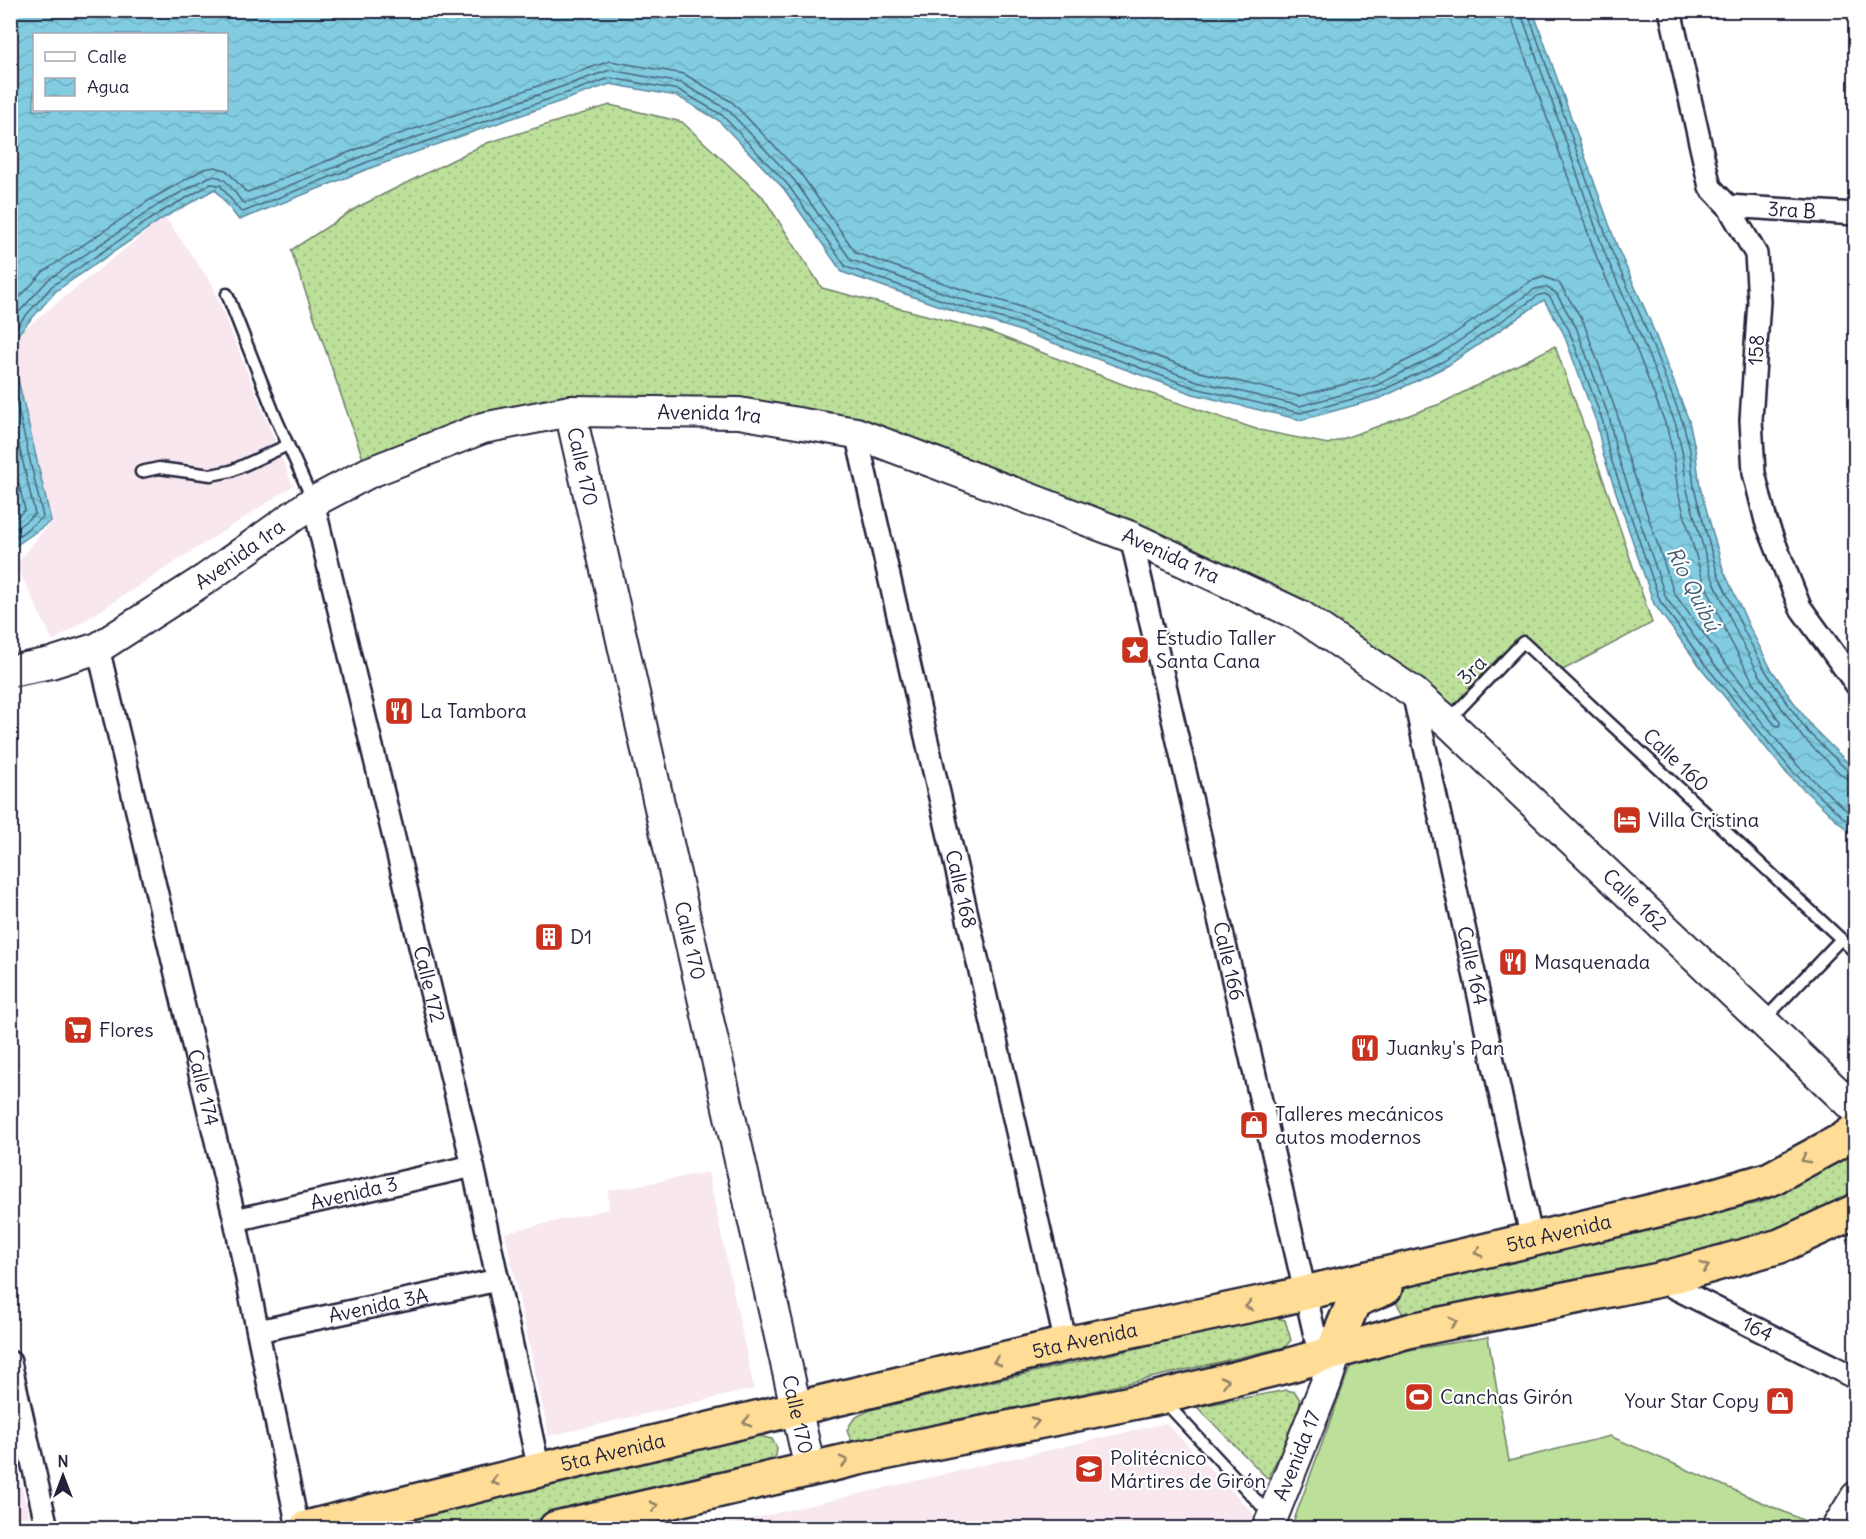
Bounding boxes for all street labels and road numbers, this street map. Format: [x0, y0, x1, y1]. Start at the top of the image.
street label: 3ra B [1767, 196, 1817, 223]
street label: 158 [1742, 334, 1769, 366]
street label: Avenida 1ra [657, 399, 764, 429]
street label: Calle 170 [562, 425, 604, 508]
street label: Avenida 1ra [190, 513, 289, 595]
street label: Avenida 1ra [1119, 522, 1224, 588]
street label: 3ra [1452, 650, 1491, 689]
street label: Calle 160 [1638, 723, 1715, 797]
street label: Calle 168 [940, 847, 983, 931]
street label: Calle 162 [1598, 863, 1673, 936]
street label: Calle 170 [670, 899, 712, 982]
street label: Calle 166 [1208, 919, 1250, 1003]
street label: Calle 164 [1452, 924, 1494, 1007]
street label: Calle 172 [408, 943, 451, 1025]
street label: Calle 174 [183, 1047, 225, 1128]
street label: Avenida 3 [308, 1171, 400, 1215]
street label: 5ta Avenida [1504, 1208, 1613, 1257]
street label: Avenida 3A [326, 1282, 431, 1328]
street label: 164 [1738, 1310, 1777, 1347]
street label: 5ta Avenida [1029, 1316, 1139, 1364]
street label: Calle 170 [777, 1373, 819, 1456]
street label: Avenida 17 [1267, 1406, 1326, 1504]
street label: 5ta Avenida [558, 1427, 668, 1476]

